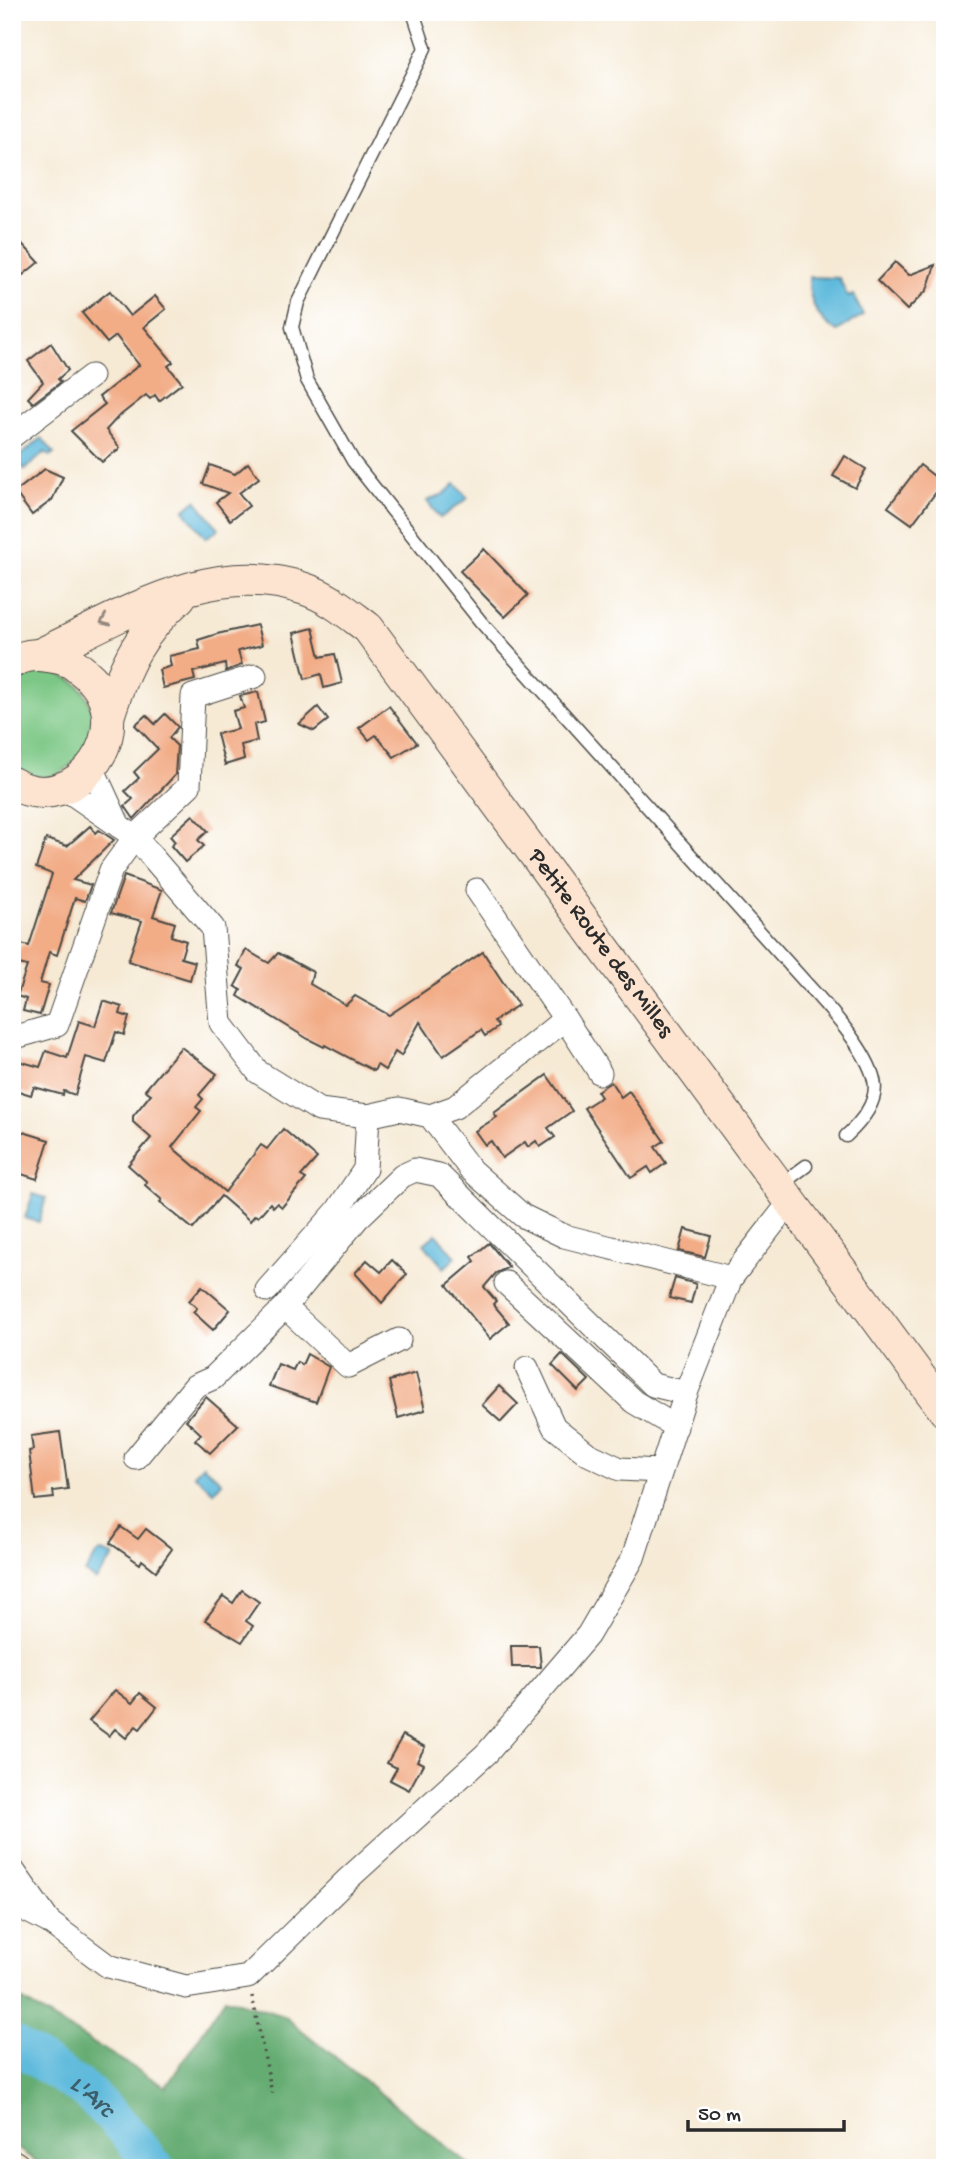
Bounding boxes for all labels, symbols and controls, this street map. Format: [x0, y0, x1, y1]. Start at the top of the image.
one-way arrow [100, 613, 112, 627]
street label: Petite Route des Milles [521, 842, 680, 1044]
water label: L'Arc [63, 2069, 122, 2127]
scale bar [688, 2089, 843, 2133]
text: 50 m [698, 2104, 741, 2129]

